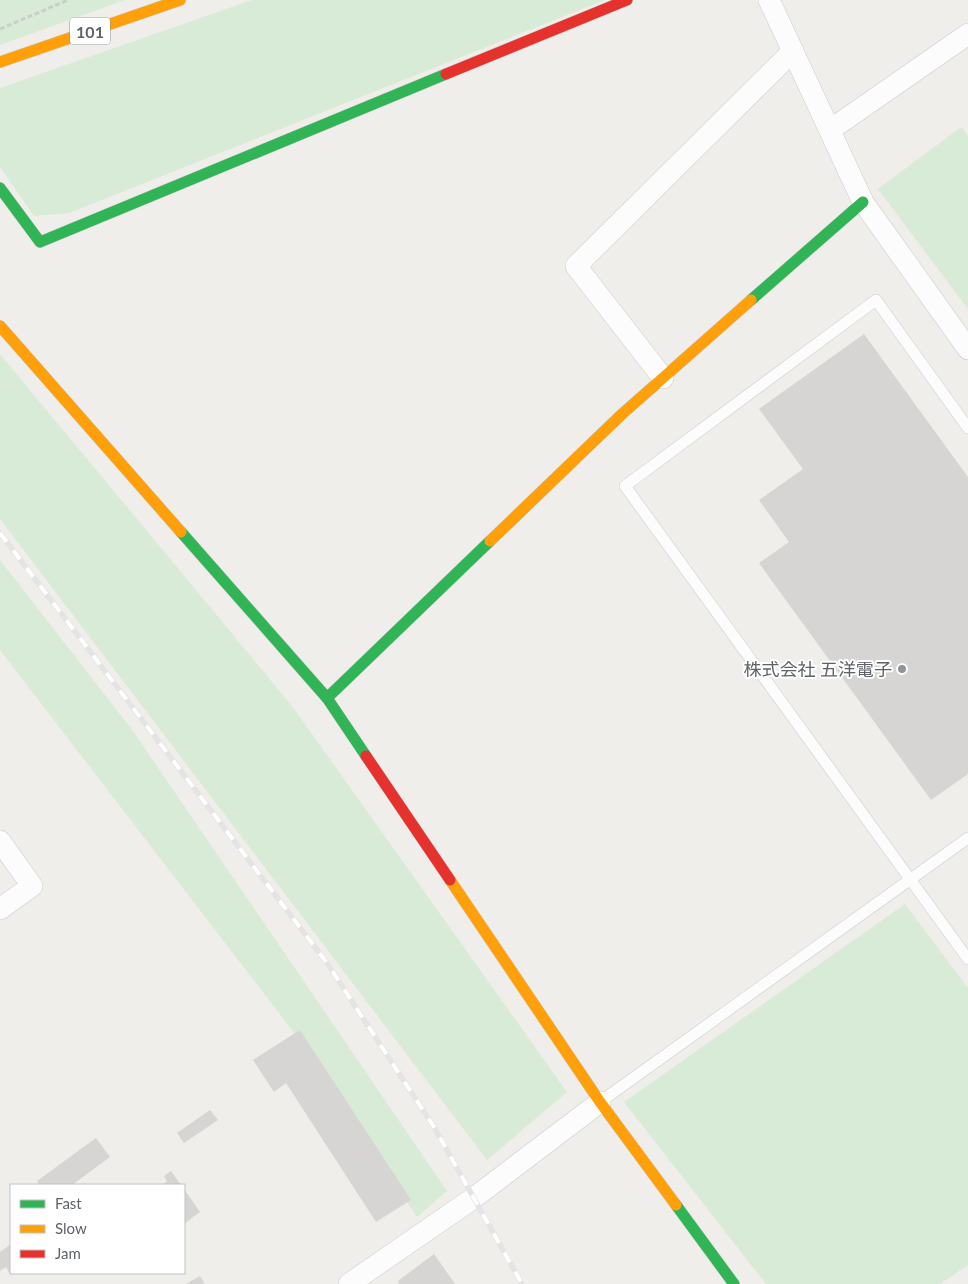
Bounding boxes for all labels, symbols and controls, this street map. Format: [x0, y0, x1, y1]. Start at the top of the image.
road number: 101 [70, 18, 110, 44]
place label: 株式会社 五洋電子 [743, 658, 892, 680]
marker: 株式会社 五洋電子 [896, 663, 908, 675]
legend [10, 1184, 185, 1274]
text: Fast [55, 1194, 82, 1212]
text: Slow [55, 1219, 87, 1237]
text: Jam [55, 1244, 81, 1262]

